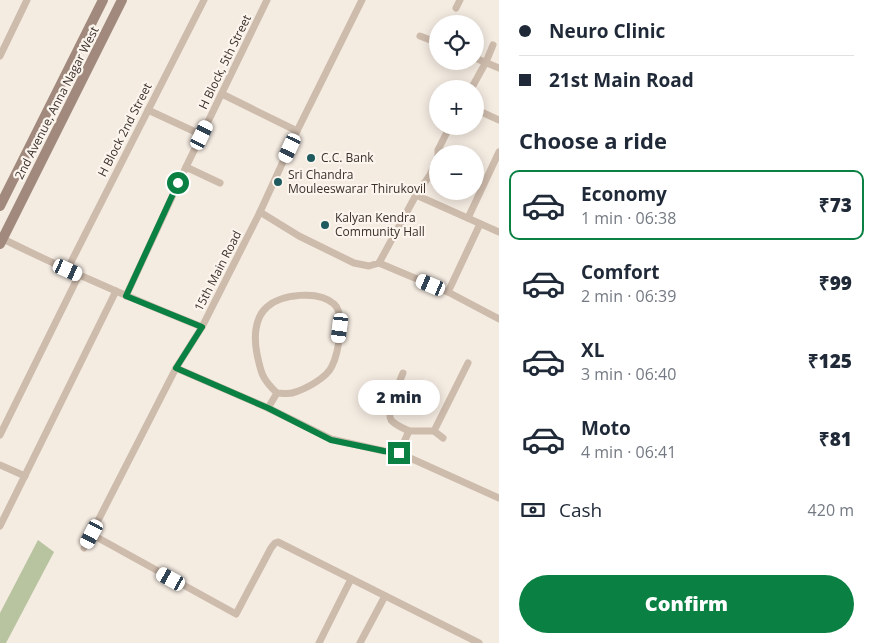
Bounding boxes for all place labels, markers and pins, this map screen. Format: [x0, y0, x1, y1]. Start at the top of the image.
place label: C.C. Bank [321, 149, 374, 166]
marker: C.C. Bank [305, 152, 317, 164]
place label: Sri Chandra Mouleeswarar Thirukovil [288, 166, 426, 197]
marker: Sri Chandra Mouleeswarar Thirukovil [272, 176, 284, 188]
place label: Kalyan Kendra Community Hall [335, 209, 425, 240]
marker: Kalyan Kendra Community Hall [319, 219, 331, 231]

